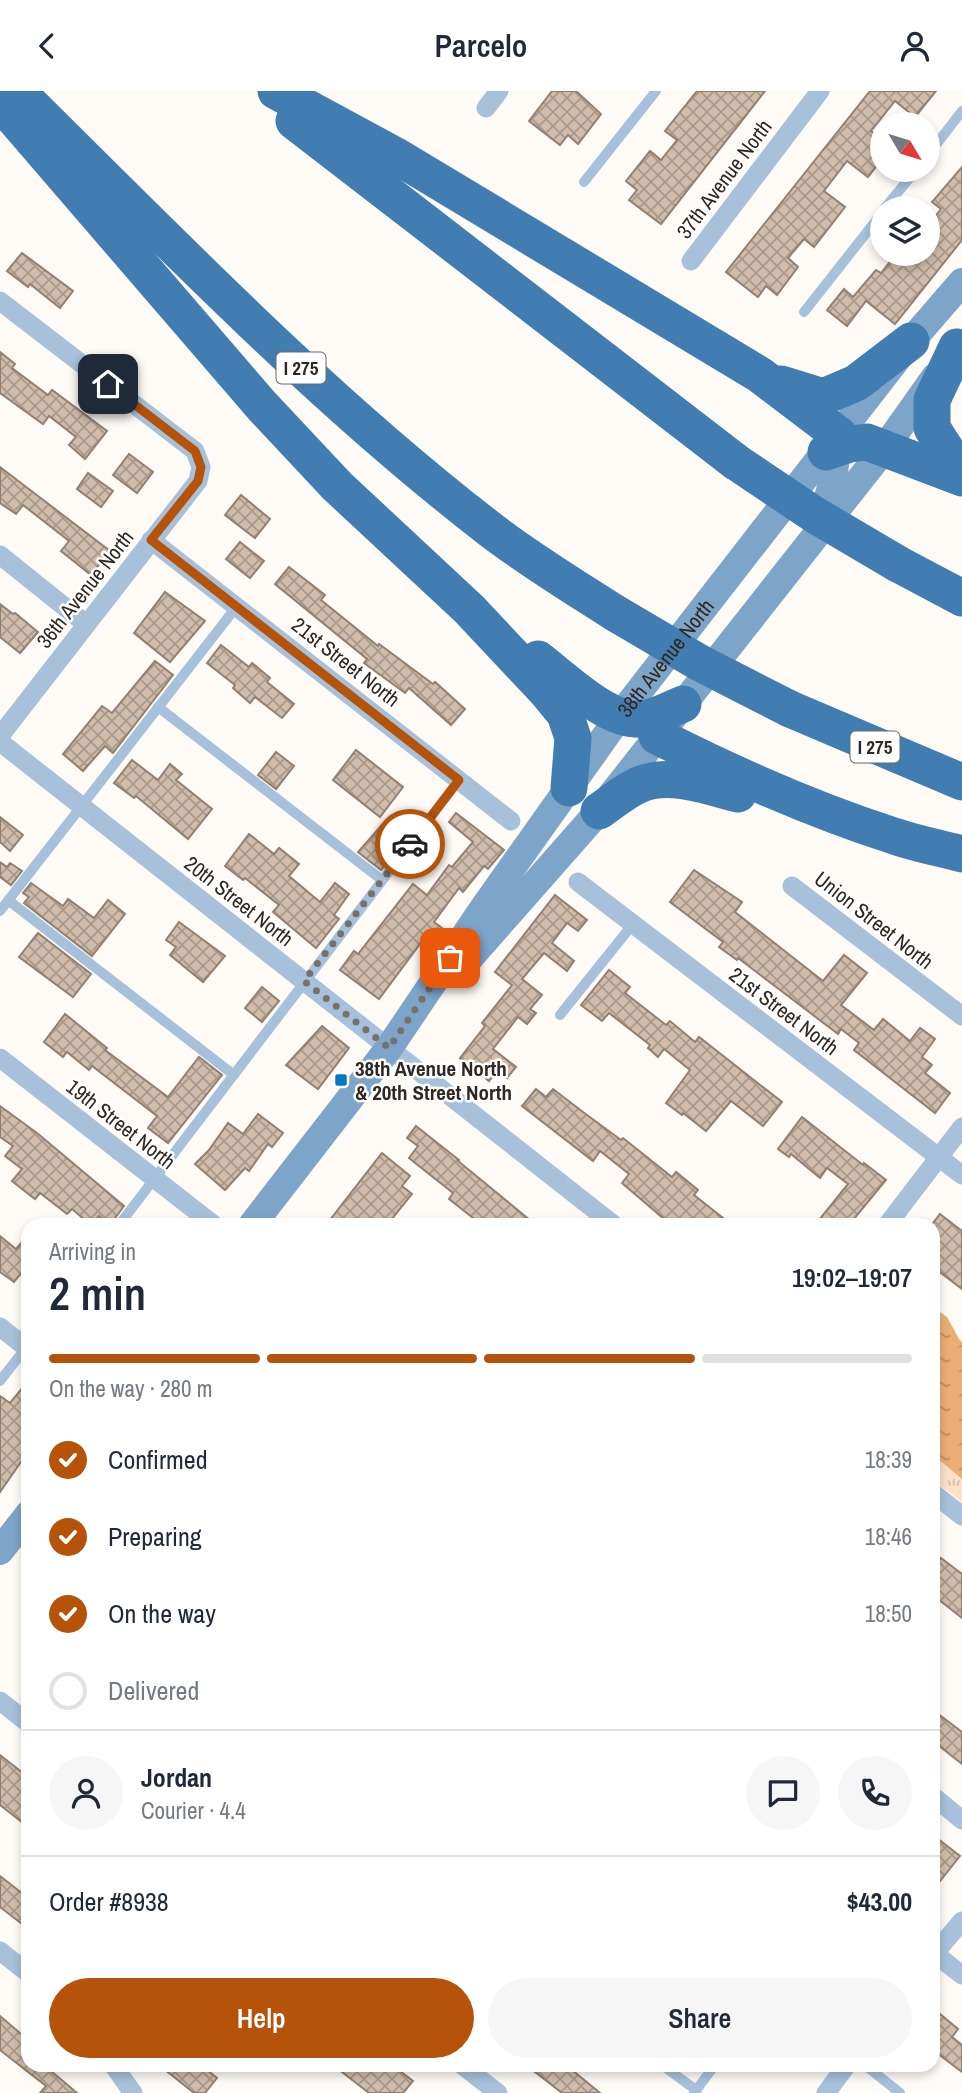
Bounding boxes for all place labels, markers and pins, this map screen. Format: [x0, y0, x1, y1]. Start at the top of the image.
pin [78, 354, 138, 414]
pin [420, 928, 480, 988]
place label: 38th Avenue North & 20th Street North [355, 1054, 512, 1107]
marker: 38th Avenue North & 20th Street North [333, 1072, 349, 1088]

